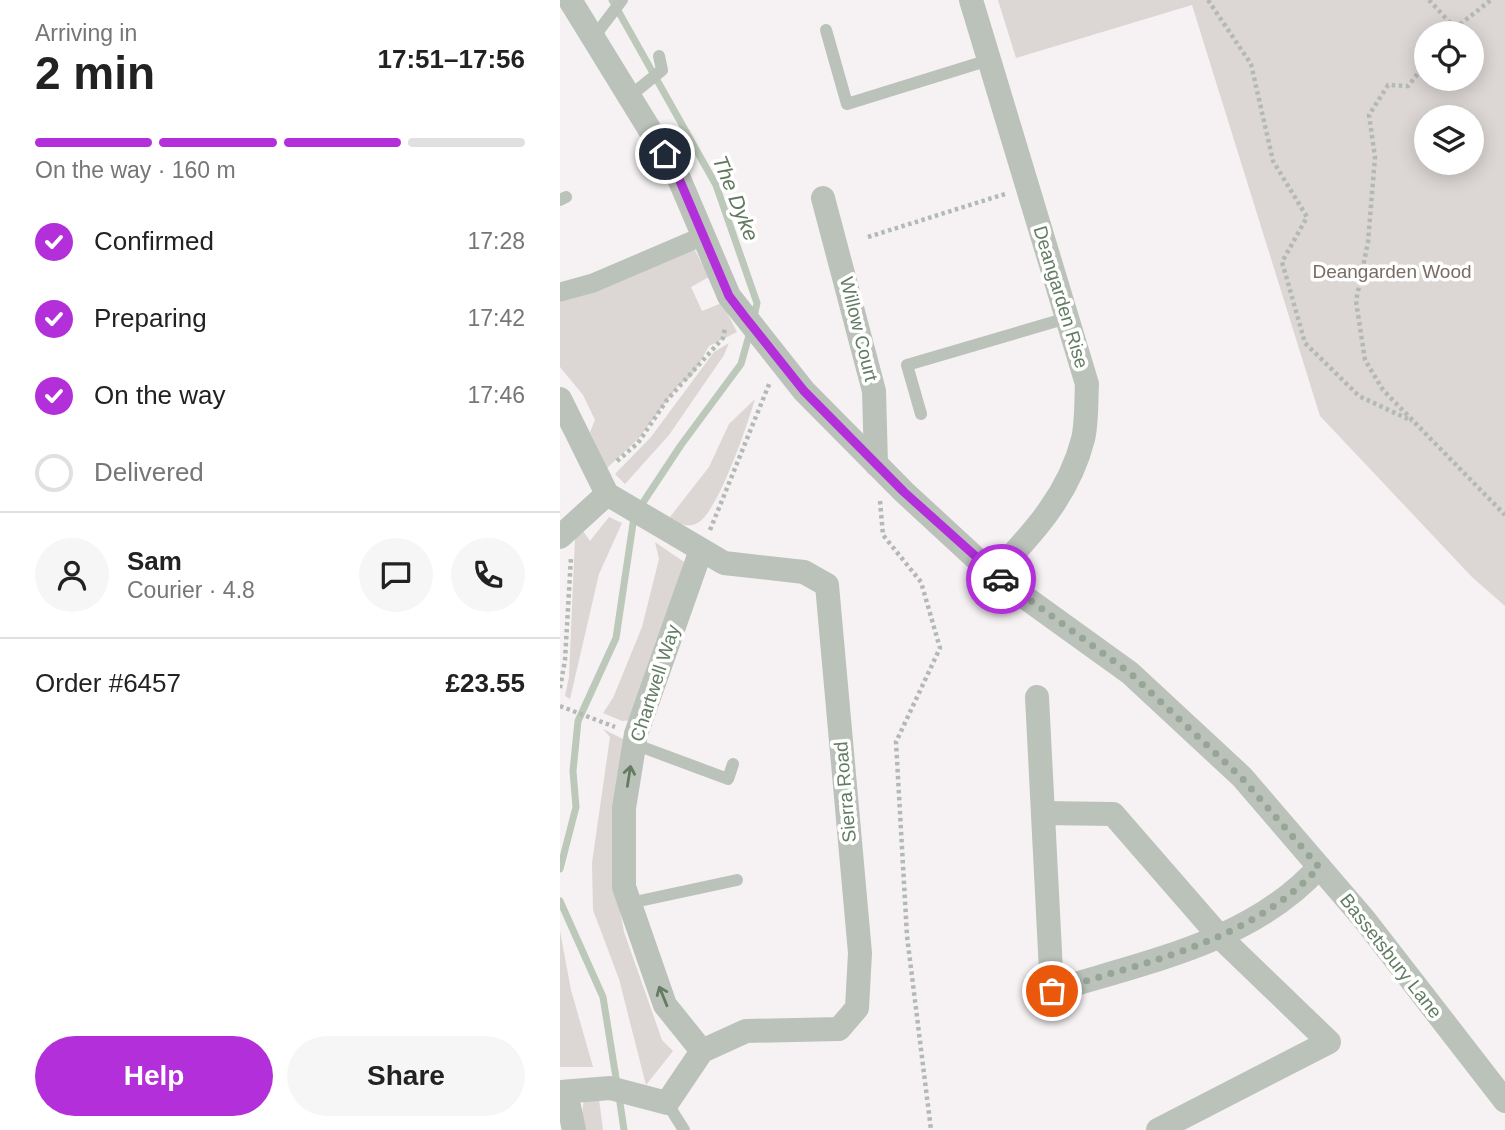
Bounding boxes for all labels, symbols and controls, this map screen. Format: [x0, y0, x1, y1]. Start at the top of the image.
text: Arriving in [35, 20, 137, 46]
map controls [1414, 21, 1484, 175]
button: locate [1414, 21, 1484, 91]
text: 17:51–17:56 [378, 44, 525, 74]
text: 2 min [35, 47, 155, 99]
button: layers [1414, 105, 1484, 175]
pin [635, 124, 695, 184]
icon: home [646, 135, 684, 173]
water label: The Dyke [709, 152, 763, 244]
text: On the way · 160 m [35, 157, 236, 183]
icon: check [35, 223, 73, 261]
street label: Deangarden Rise [1029, 223, 1093, 371]
text: Confirmed [94, 226, 214, 256]
text: 17:28 [467, 228, 525, 254]
park label: Deangarden Wood [1312, 261, 1472, 282]
street label: Willow Court [836, 275, 882, 384]
icon: check [35, 300, 73, 338]
text: Preparing [94, 303, 207, 333]
text: 17:42 [467, 305, 525, 331]
icon: check [35, 377, 73, 415]
text: On the way [94, 380, 226, 410]
text: 17:46 [467, 382, 525, 408]
text: Delivered [94, 457, 204, 487]
button: person [35, 538, 109, 612]
button: chat [359, 538, 433, 612]
button: phone [451, 538, 525, 612]
courier [966, 544, 1036, 614]
text: Sam [127, 546, 182, 576]
icon: car [982, 560, 1020, 598]
text: Courier · 4.8 [127, 577, 255, 603]
street label: Chartwell Way [626, 621, 684, 744]
text: Order #6457 [35, 668, 181, 698]
text: £23.55 [445, 668, 525, 698]
street label: Sierra Road [830, 741, 860, 843]
one-way arrow [623, 765, 636, 788]
street label: Bassetsbury Lane [1336, 890, 1446, 1022]
pin [1022, 961, 1082, 1021]
icon: bag [1033, 972, 1071, 1010]
one-way arrow [655, 986, 668, 1008]
button: Help [35, 1036, 273, 1116]
button: Share [287, 1036, 525, 1116]

